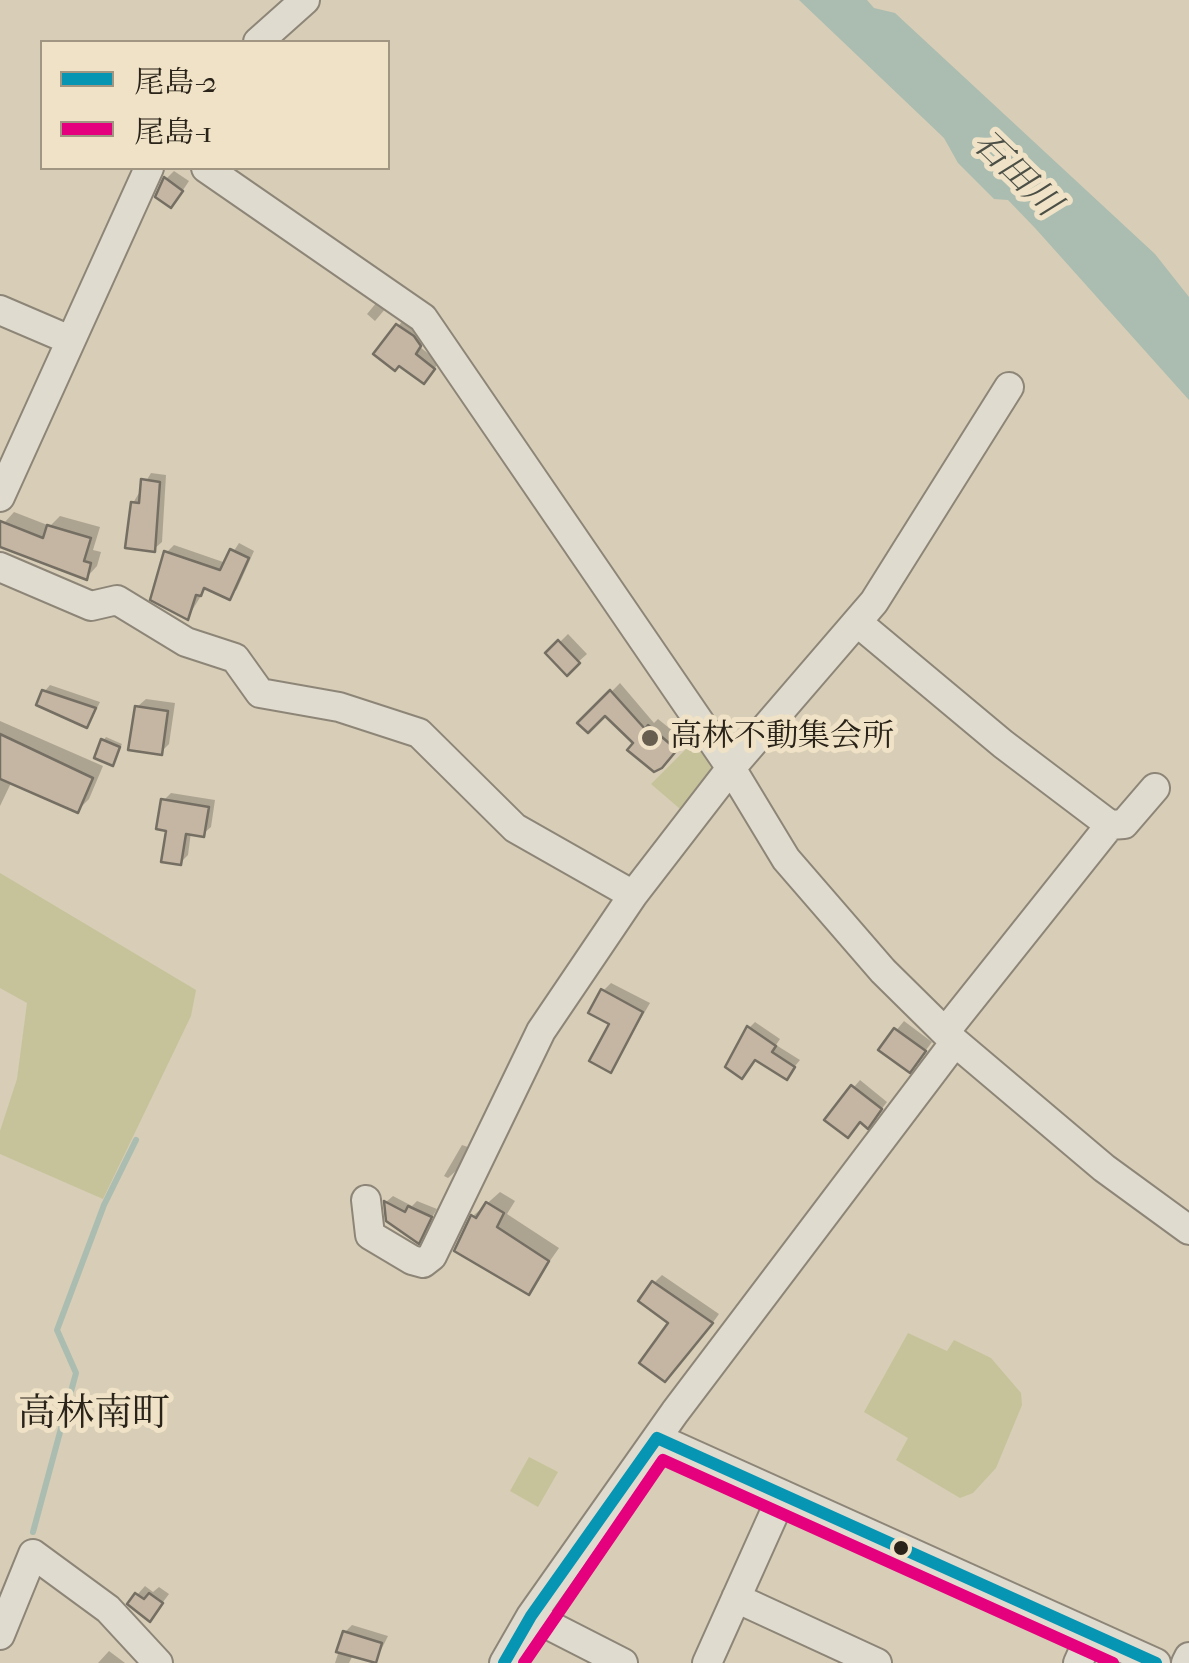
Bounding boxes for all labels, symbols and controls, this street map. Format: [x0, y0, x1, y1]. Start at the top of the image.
legend [40, 40, 390, 170]
text: 尾島-2 [134, 65, 217, 100]
text: 尾島-1 [134, 115, 213, 150]
water label: 石田川 [963, 123, 1067, 227]
place label: 高林不動集会所 [670, 719, 894, 757]
marker: 高林不動集会所 [639, 727, 661, 749]
district label: 高林南町 [18, 1393, 170, 1439]
unlabelled marker [891, 1538, 911, 1558]

